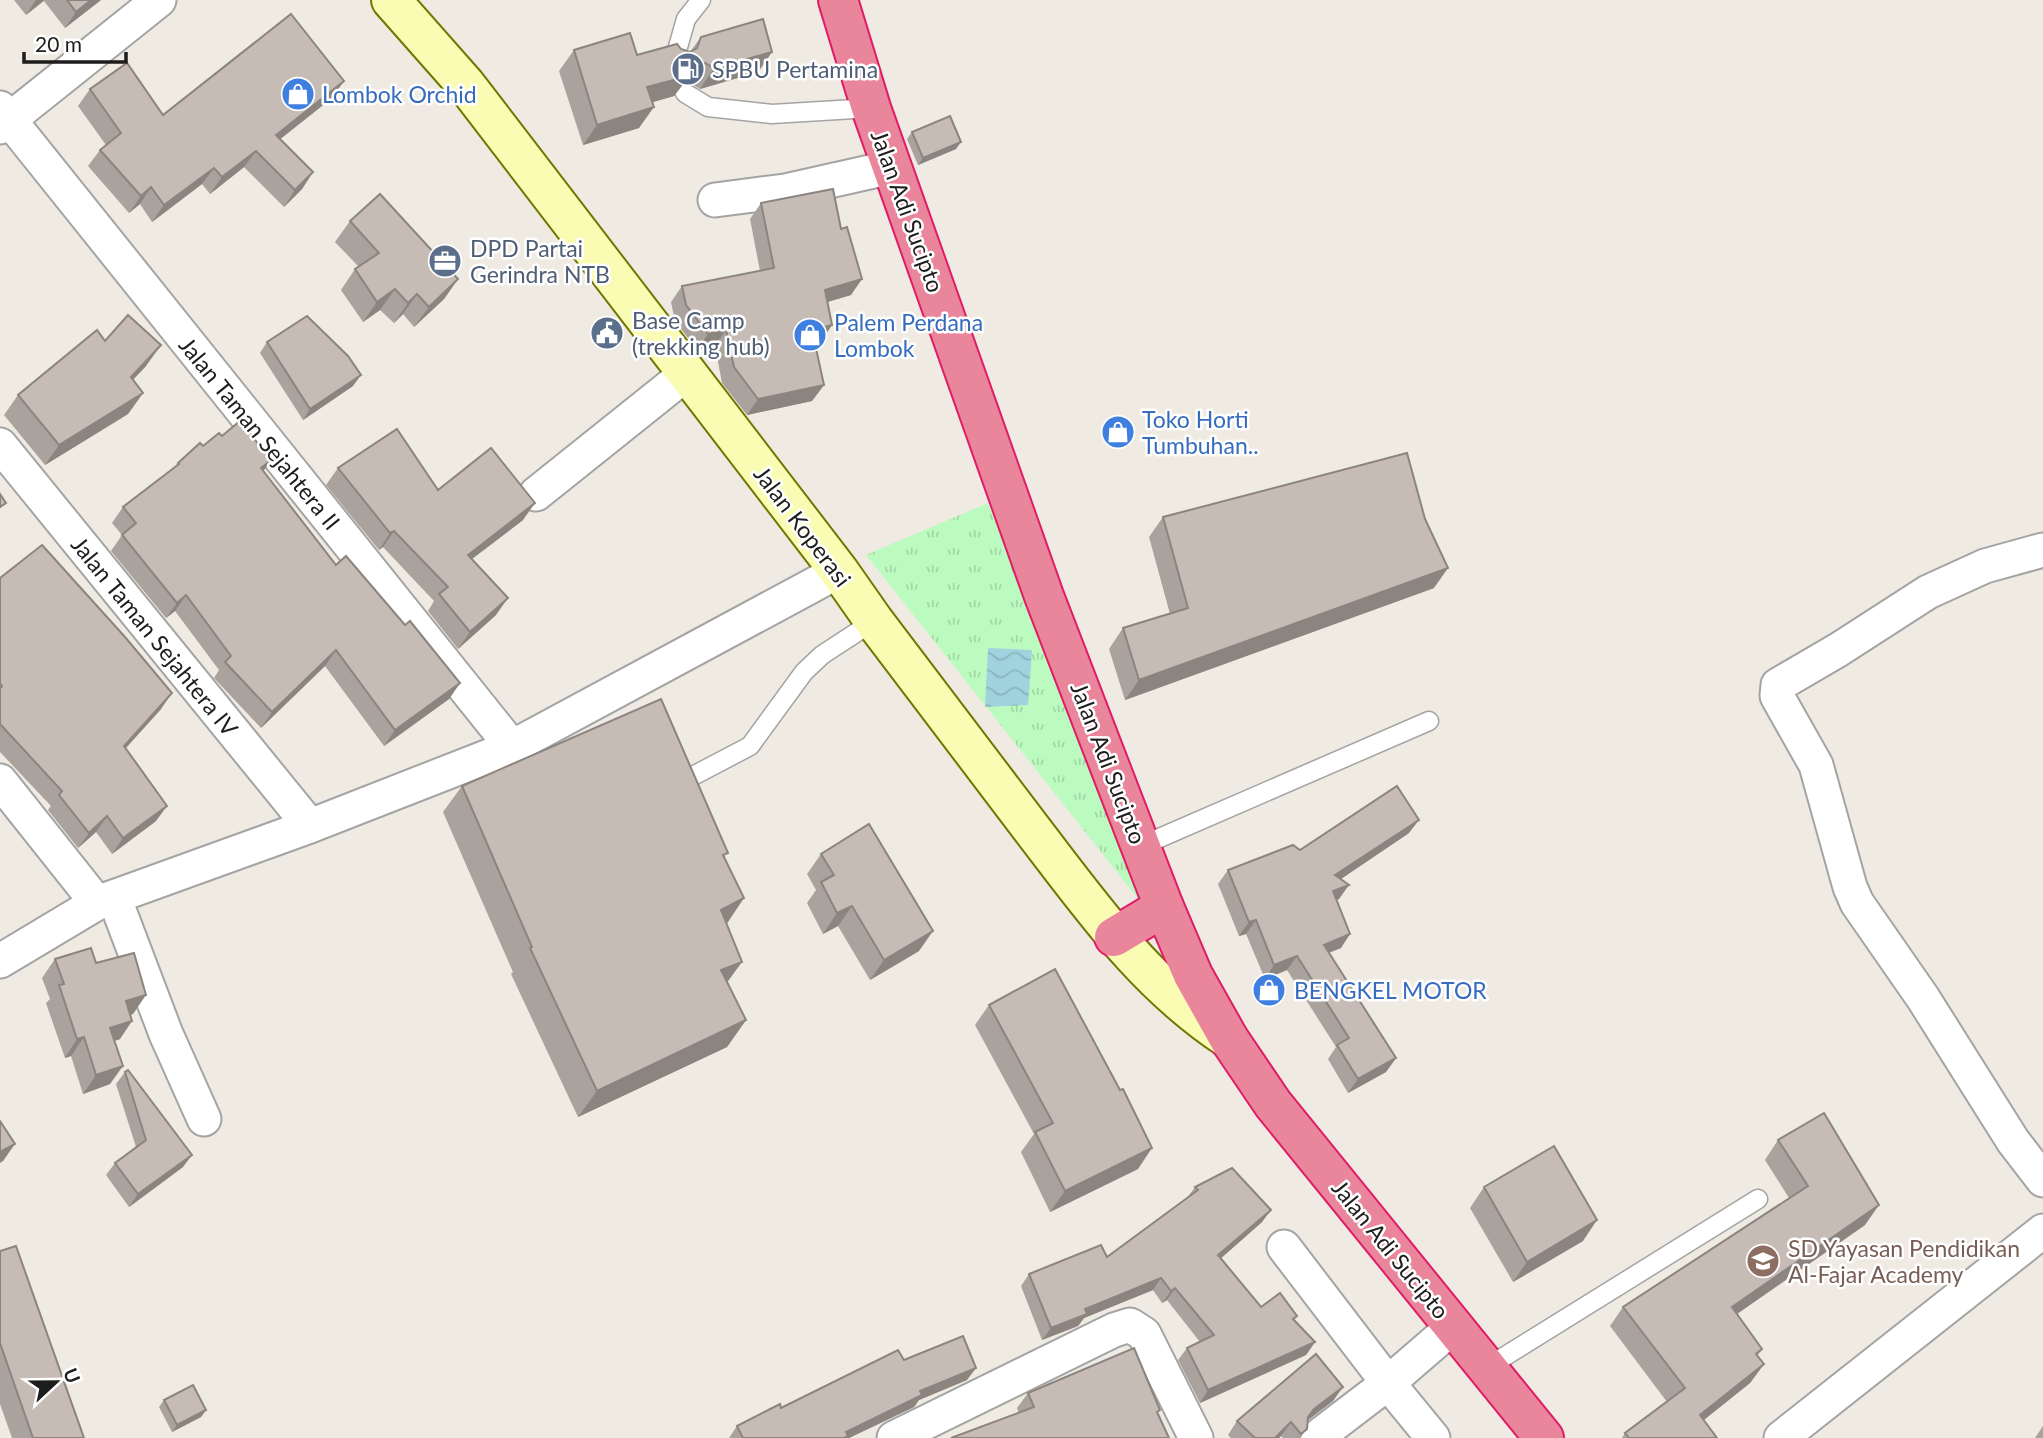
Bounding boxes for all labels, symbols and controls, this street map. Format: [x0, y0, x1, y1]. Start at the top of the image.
scale bar [24, 21, 126, 65]
text: 20 m [35, 31, 82, 56]
fuel station icon: SPBU Pertamina [669, 50, 707, 88]
place label: SPBU Pertamina [712, 55, 878, 83]
shop icon: Lombok Orchid [279, 75, 317, 113]
place label: Lombok Orchid [322, 80, 477, 108]
street label: Jalan Adi Sucipto [866, 126, 950, 296]
place label: DPD Partai Gerindra NTB [470, 234, 610, 288]
office icon: DPD Partai Gerindra NTB [426, 242, 464, 280]
place label: Base Camp (trekking hub) [632, 306, 770, 360]
place label: Palem Perdana Lombok [834, 308, 983, 362]
public building icon: Base Camp (trekking hub) [588, 314, 626, 352]
shop icon: Palem Perdana Lombok [791, 316, 829, 354]
street label: Jalan Taman Sejahtera II [174, 331, 346, 535]
place label: Toko Horti Tumbuhan.. [1142, 405, 1259, 459]
shop icon: Toko Horti Tumbuhan.. [1099, 413, 1137, 451]
street label: Jalan Koperasi [749, 460, 857, 592]
street label: Jalan Taman Sejahtera IV [66, 530, 245, 742]
street label: Jalan Adi Sucipto [1065, 678, 1153, 848]
shop icon: BENGKEL MOTOR [1250, 971, 1288, 1009]
place label: BENGKEL MOTOR [1294, 976, 1487, 1004]
street label: Jalan Adi Sucipto [1326, 1174, 1456, 1324]
place label: SD Yayasan Pendidikan Al-Fajar Academy [1788, 1234, 2020, 1288]
school or university icon: SD Yayasan Pendidikan Al-Fajar Academy [1744, 1242, 1782, 1280]
north arrow [21, 1347, 91, 1417]
text: U [59, 1365, 86, 1386]

